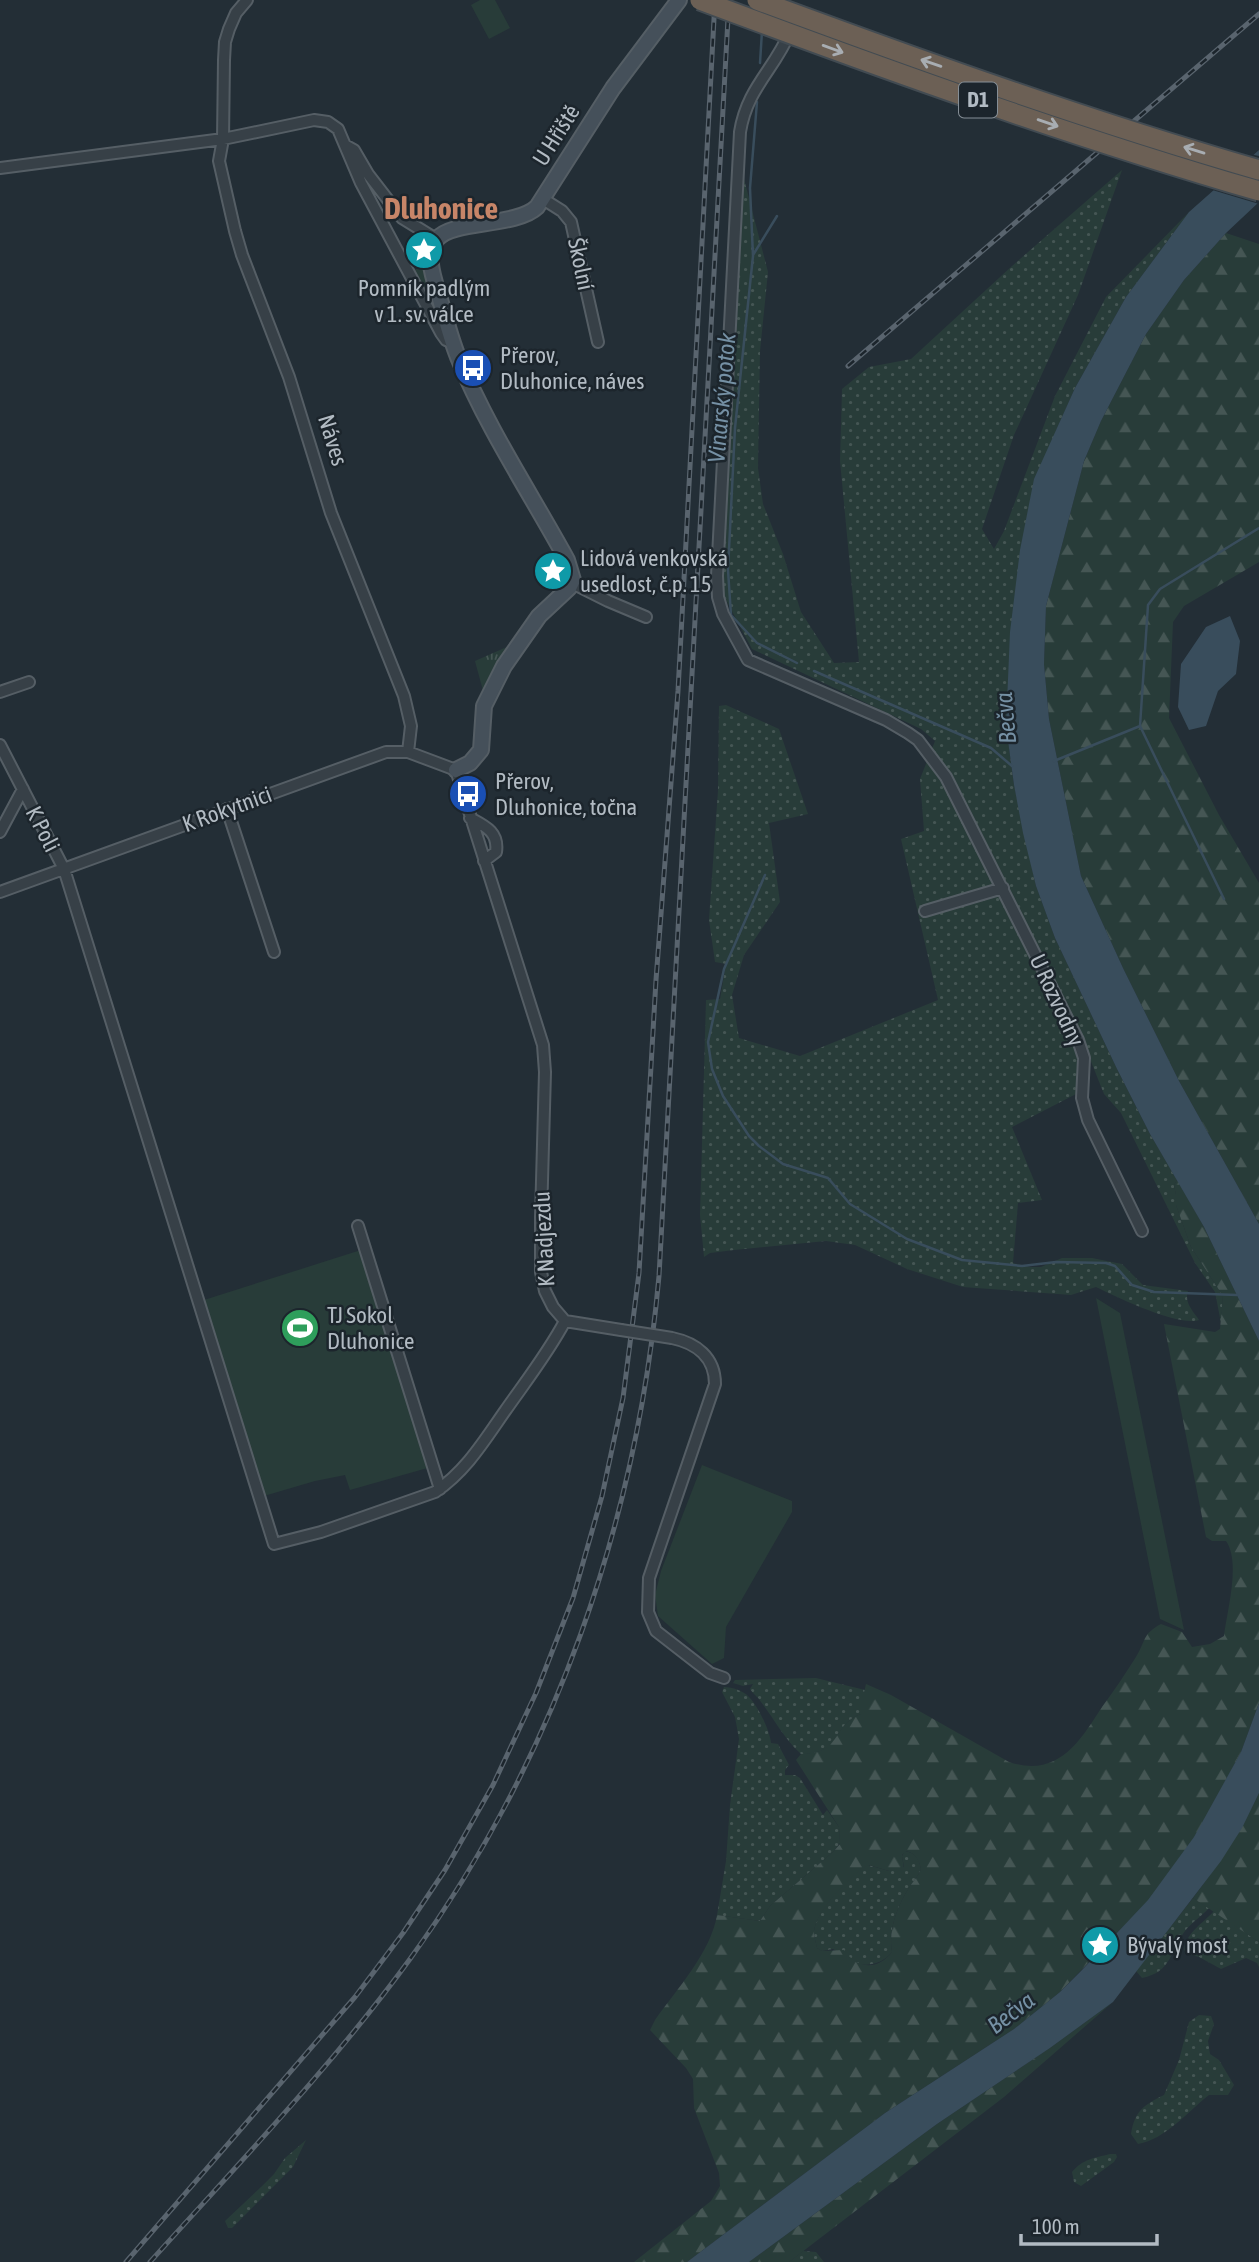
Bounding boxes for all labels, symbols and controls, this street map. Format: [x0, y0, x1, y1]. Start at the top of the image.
one-way arrow [822, 44, 844, 56]
one-way arrow [921, 56, 943, 68]
road number: D1 [959, 82, 997, 118]
street label: U Hřiště [527, 100, 585, 170]
one-way arrow [1037, 117, 1059, 130]
one-way arrow [1183, 143, 1205, 156]
district label: Dluhonice [384, 191, 498, 225]
place icon: Pomník padlým v 1. sv. válce [403, 229, 445, 271]
street label: Školní [563, 236, 599, 292]
place label: Pomník padlým v 1. sv. válce [358, 275, 490, 327]
water label: Vinarský potok [702, 331, 741, 464]
place label: Přerov, Dluhonice, náves [500, 342, 644, 394]
bus stop icon: Přerov, Dluhonice, náves [452, 347, 494, 389]
street label: Náves [313, 411, 353, 469]
place label: Lidová venkovská usedlost, č.p. 15 [580, 545, 728, 597]
place icon: Lidová venkovská usedlost, č.p. 15 [532, 550, 574, 592]
water label: Bečva [990, 691, 1021, 745]
place label: Přerov, Dluhonice, točna [495, 768, 637, 820]
bus stop icon: Přerov, Dluhonice, točna [447, 773, 489, 815]
street label: K Rokytnici [179, 781, 275, 837]
street label: K Poli [21, 802, 65, 856]
street label: U Rozvodny [1024, 950, 1090, 1050]
street label: K Nadjezdu [529, 1191, 559, 1287]
place label: TJ Sokol Dluhonice [327, 1302, 414, 1354]
sports icon: TJ Sokol Dluhonice [279, 1307, 321, 1349]
place icon: Bývalý most [1079, 1924, 1121, 1966]
place label: Bývalý most [1127, 1932, 1228, 1958]
water label: Bečva [982, 1986, 1039, 2039]
scale bar [1021, 2202, 1158, 2246]
text: 100 m [1032, 2214, 1080, 2238]

